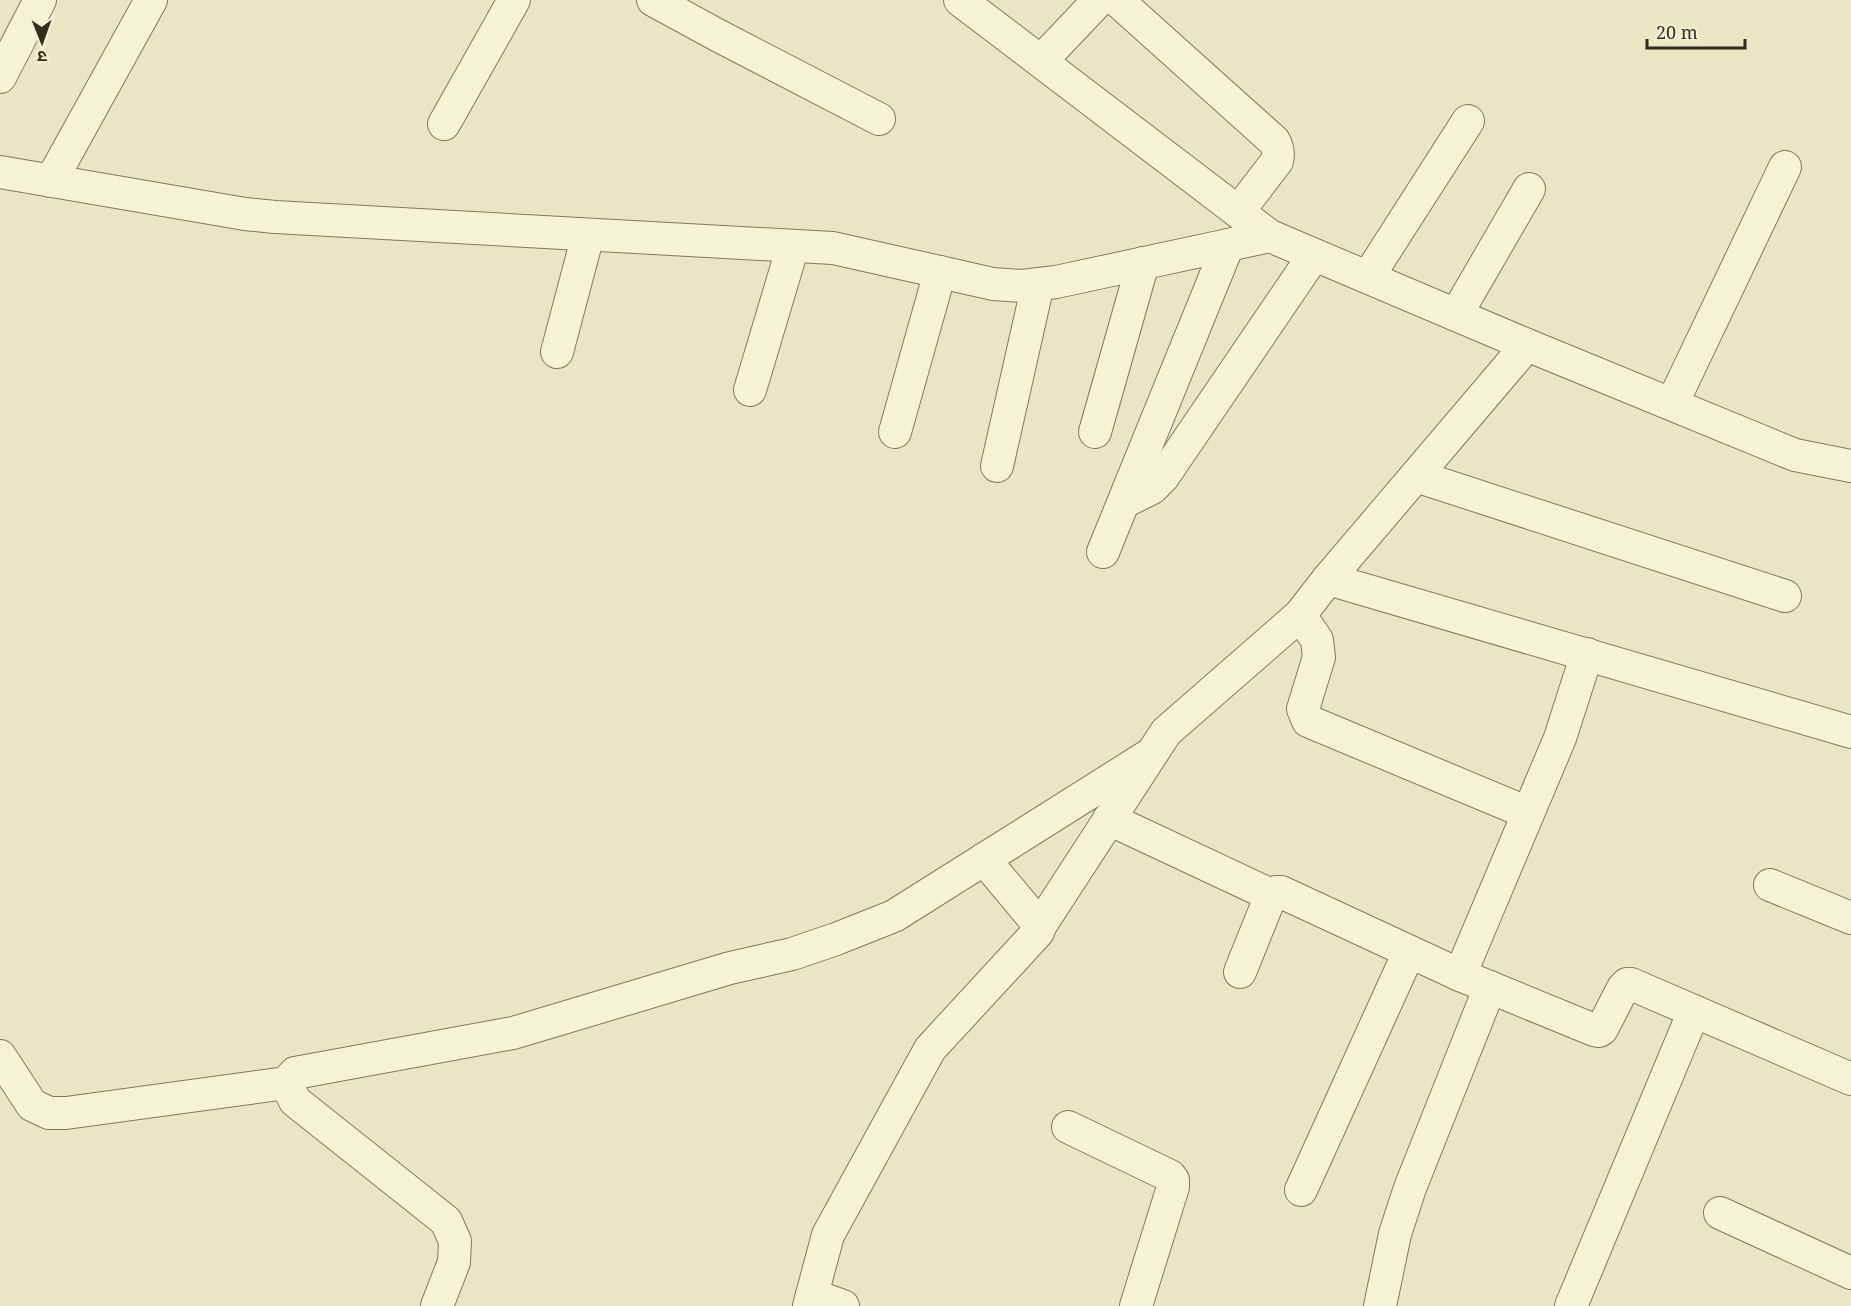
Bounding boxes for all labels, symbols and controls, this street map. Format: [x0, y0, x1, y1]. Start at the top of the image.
north arrow [12, 12, 72, 72]
scale bar [1647, 12, 1744, 50]
text: 20 m [1656, 20, 1698, 44]
text: उ [37, 46, 47, 68]

